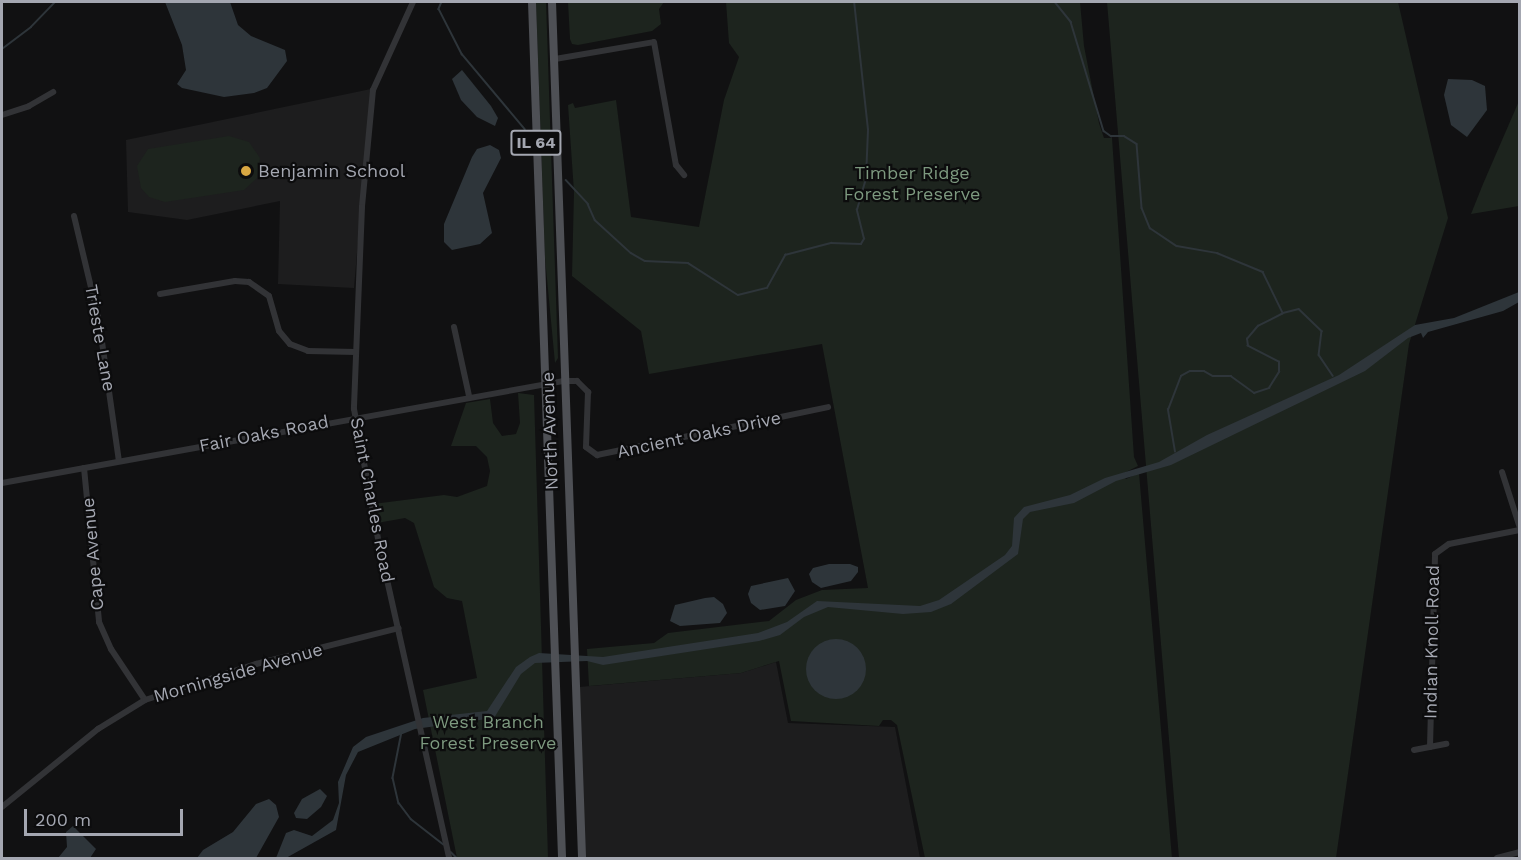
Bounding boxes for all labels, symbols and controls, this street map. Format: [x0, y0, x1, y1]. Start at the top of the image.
road number: IL 64 [509, 130, 563, 156]
place label: Benjamin School [258, 160, 405, 182]
park label: Timber Ridge Forest Preserve [844, 163, 980, 206]
marker: Benjamin School [239, 164, 253, 178]
street label: Trieste Lane [80, 283, 120, 393]
street label: North Avenue [537, 371, 563, 491]
street label: Ancient Oaks Drive [615, 407, 783, 463]
street label: Fair Oaks Road [197, 411, 331, 457]
street label: Saint Charles Road [345, 416, 399, 584]
street label: Cape Avenue [77, 496, 109, 612]
street label: Indian Knoll Road [1420, 564, 1444, 720]
street label: Morningside Avenue [151, 638, 325, 708]
park label: West Branch Forest Preserve [420, 712, 556, 754]
scale bar [27, 797, 186, 835]
text: 200 m [35, 809, 91, 830]

